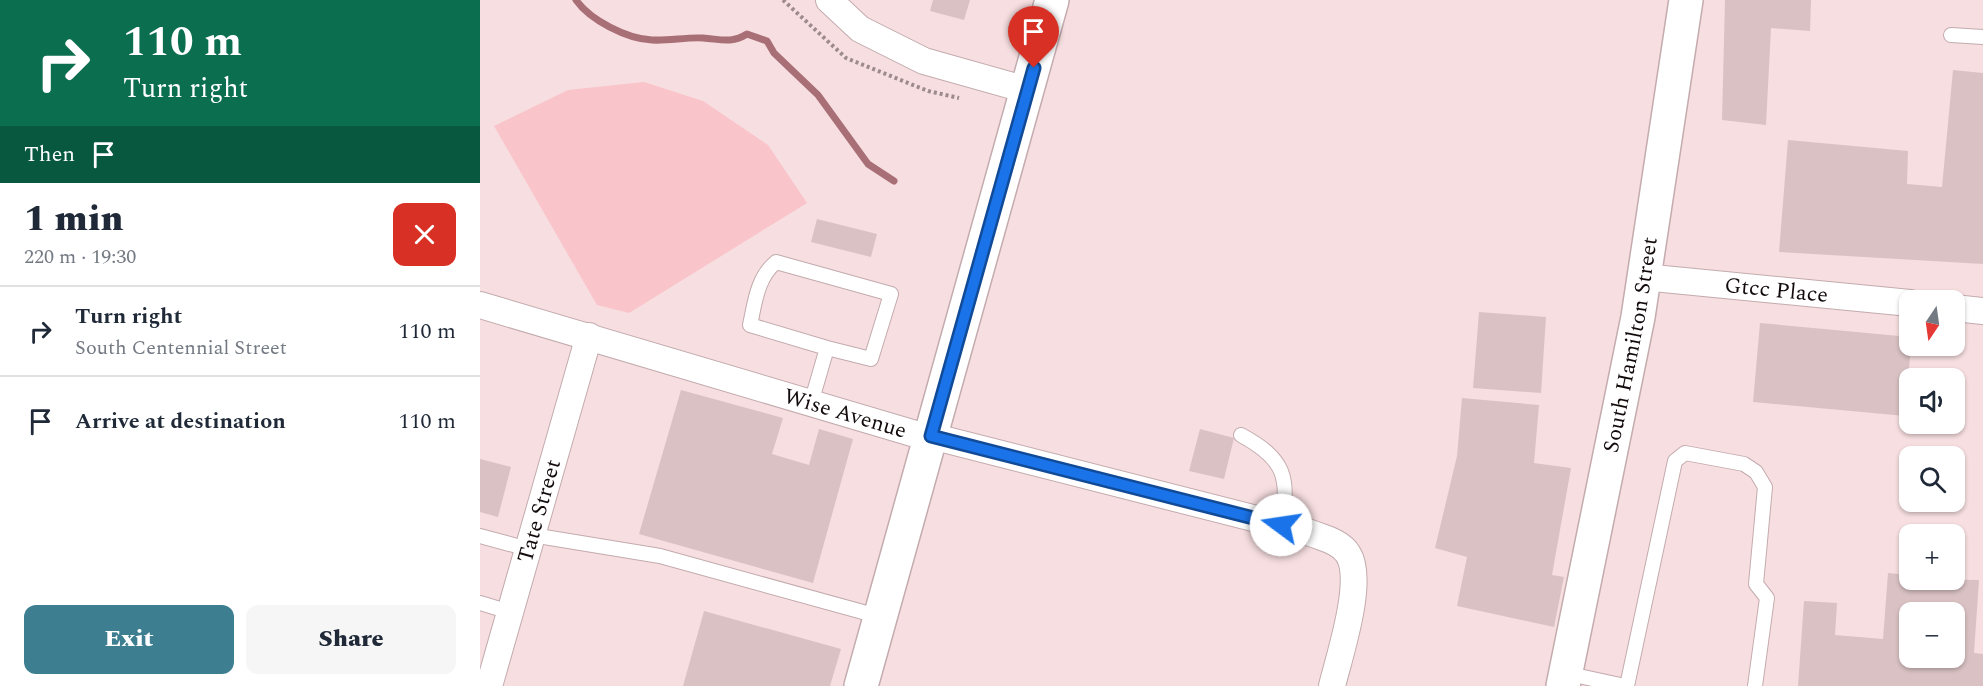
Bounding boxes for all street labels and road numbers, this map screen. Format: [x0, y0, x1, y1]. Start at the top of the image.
street label: South Hamilton Street [1594, 234, 1666, 456]
street label: Gtcc Place [1723, 269, 1830, 311]
street label: Wise Avenue [780, 379, 911, 447]
street label: Tate Street [509, 455, 570, 567]

